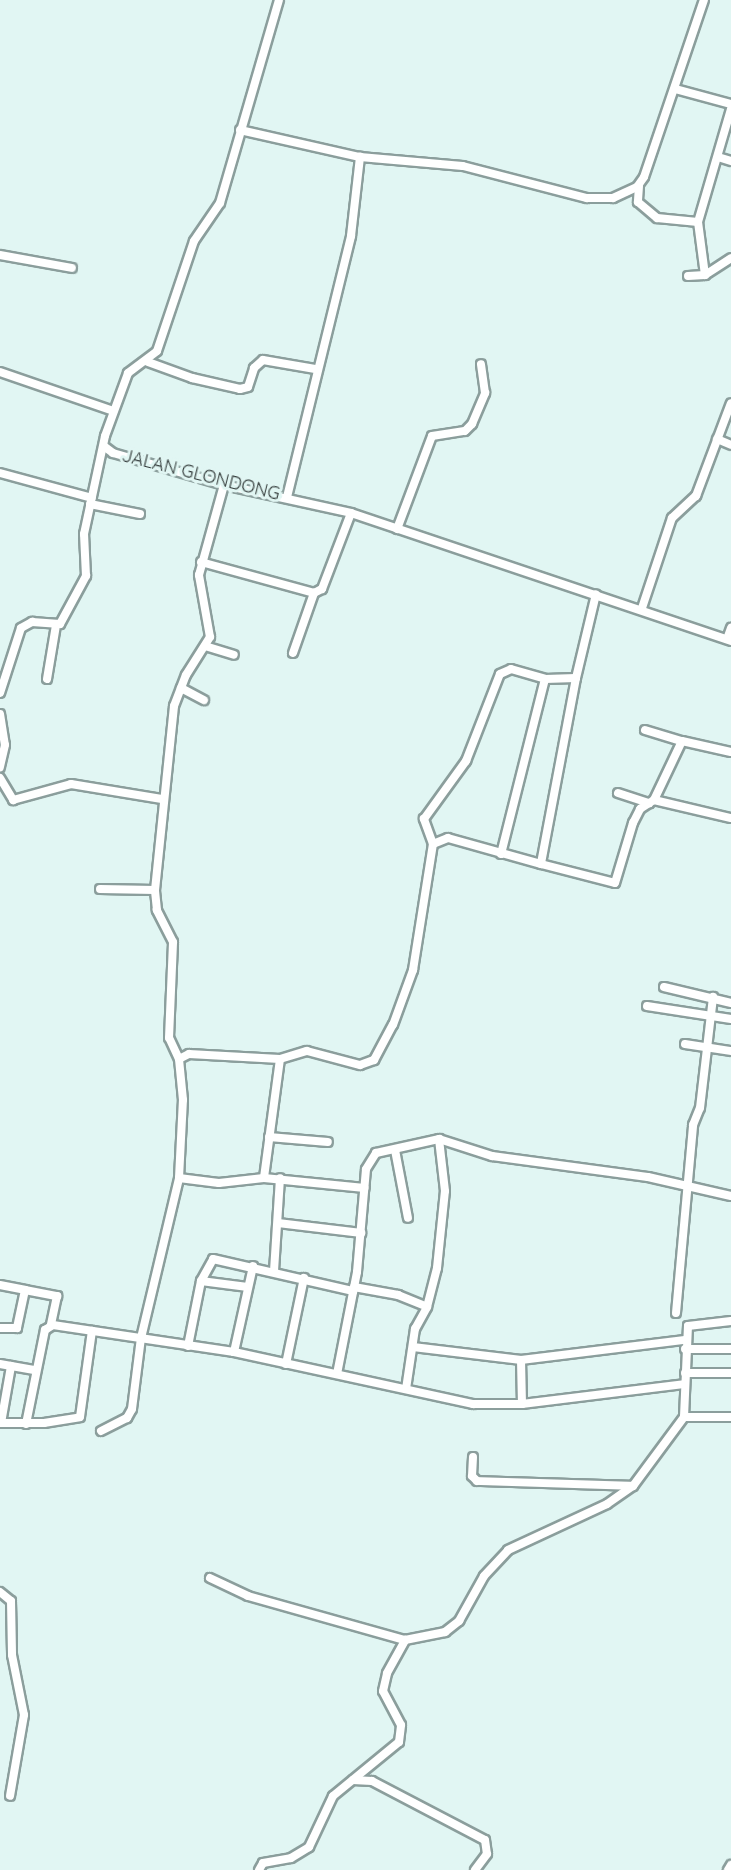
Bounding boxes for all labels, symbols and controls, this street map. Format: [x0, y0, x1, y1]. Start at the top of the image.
street label: JALAN GLONDONG [120, 445, 282, 505]

